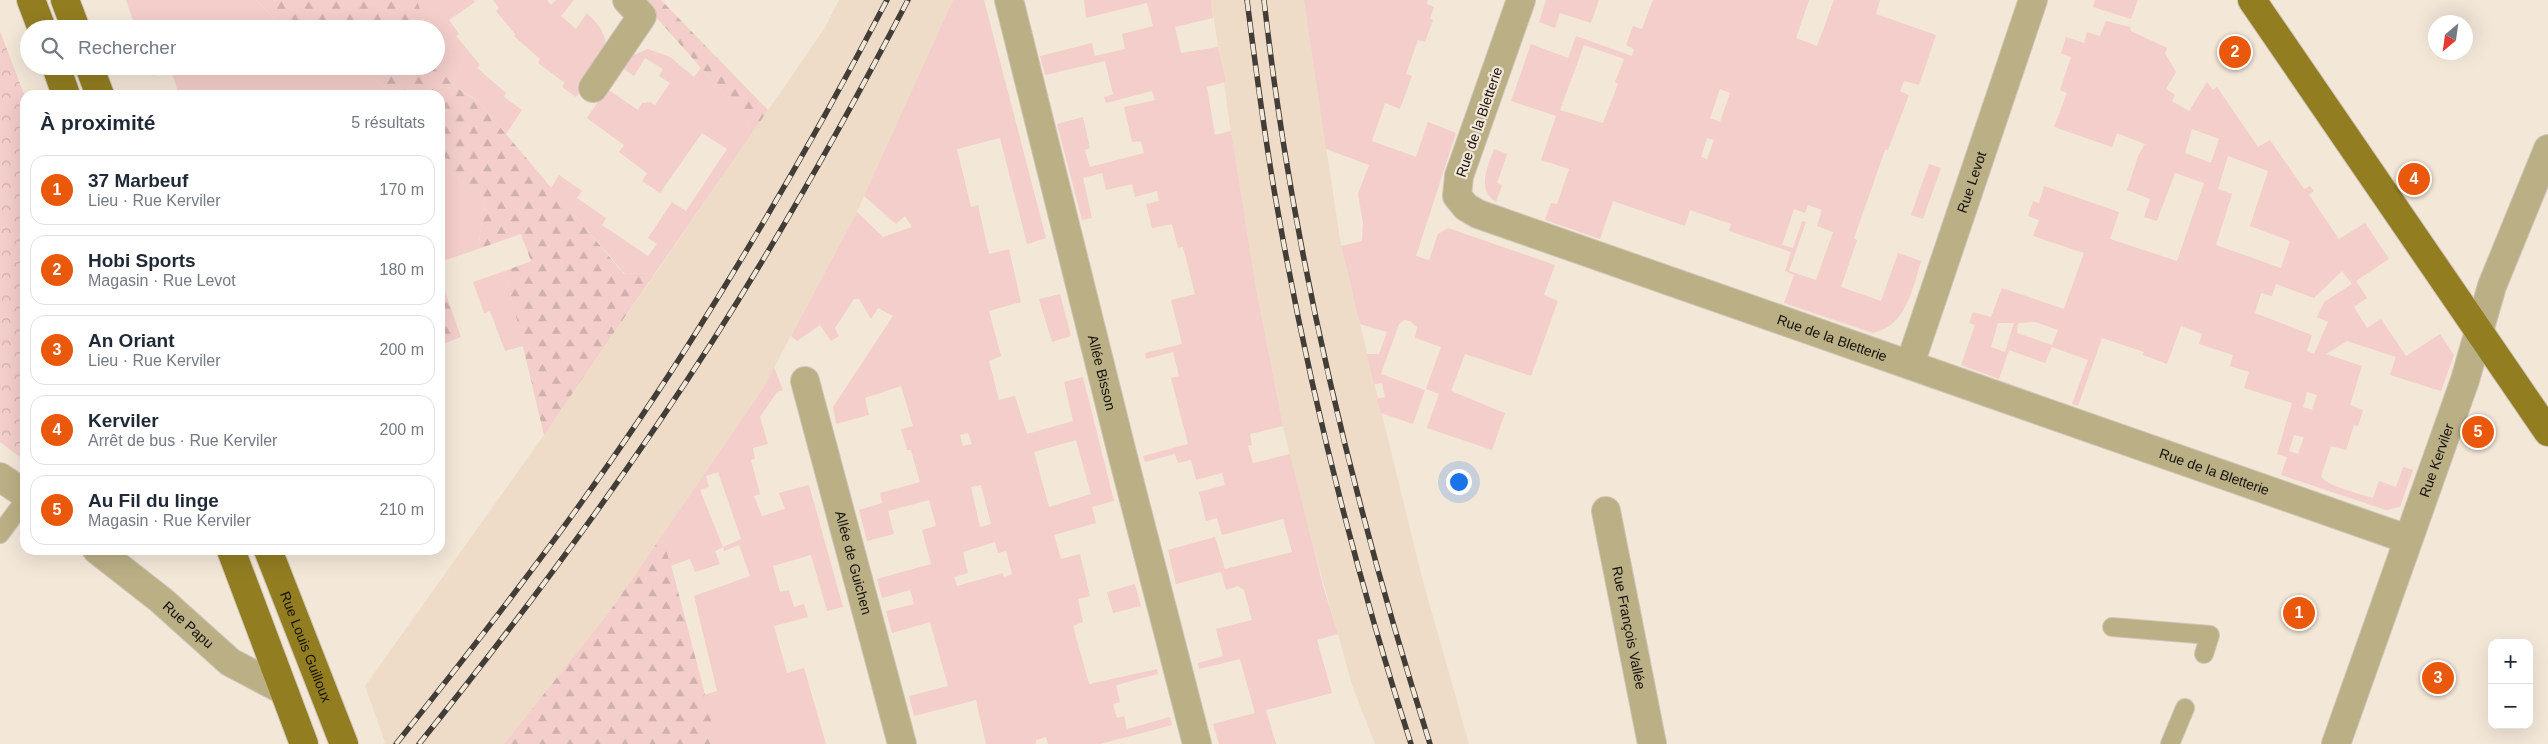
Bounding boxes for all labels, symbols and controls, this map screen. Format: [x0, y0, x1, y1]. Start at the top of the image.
north arrow [2428, 15, 2473, 60]
search box [20, 20, 445, 75]
pin: 2 [2219, 33, 2251, 71]
icon: search [38, 34, 66, 62]
text: Rechercher [78, 37, 176, 58]
street label: Rue de la Bletterie [1453, 65, 1505, 179]
text: À proximité [40, 111, 156, 134]
text: 5 résultats [351, 114, 425, 131]
street label: Rue Levot [1954, 149, 1989, 215]
pin: 4 [2398, 160, 2430, 198]
text: 37 Marbeuf [88, 170, 188, 191]
text: 1 [53, 181, 61, 198]
text: 170 m [380, 181, 424, 198]
text: Lieu · Rue Kerviler [88, 192, 221, 209]
text: Hobi Sports [88, 250, 196, 271]
text: 2 [53, 261, 61, 278]
text: 180 m [380, 261, 424, 278]
text: Magasin · Rue Levot [88, 272, 236, 289]
street label: Rue de la Bletterie [1775, 311, 1889, 365]
text: An Oriant [88, 330, 175, 351]
street label: Allée Bisson [1085, 333, 1119, 412]
text: 3 [53, 341, 61, 358]
text: 200 m [380, 341, 424, 358]
text: Lieu · Rue Kerviler [88, 352, 221, 369]
text: Kerviler [88, 410, 159, 431]
pin: 5 [2462, 413, 2494, 451]
text: 4 [53, 421, 61, 438]
text: 200 m [380, 421, 424, 438]
street label: Rue Kerviler [2416, 421, 2457, 499]
text: Arrêt de bus · Rue Kerviler [88, 432, 277, 449]
street label: Rue de la Bletterie [2157, 445, 2272, 498]
your location [1446, 469, 1472, 495]
text: Au Fil du linge [88, 490, 219, 511]
text: 5 [53, 501, 61, 518]
text: 210 m [380, 501, 424, 518]
street label: Allée de Guichen [832, 509, 875, 616]
text: Magasin · Rue Kerviler [88, 512, 251, 529]
street label: Rue François Vallée [1609, 565, 1649, 691]
street label: Rue Louis Guilloux [277, 589, 335, 705]
pin: 1 [2283, 594, 2315, 632]
street label: Rue Papu [160, 598, 217, 651]
map controls [2488, 639, 2533, 729]
button: + [2488, 639, 2533, 684]
pin: 3 [2422, 659, 2454, 697]
button: − [2488, 684, 2533, 729]

